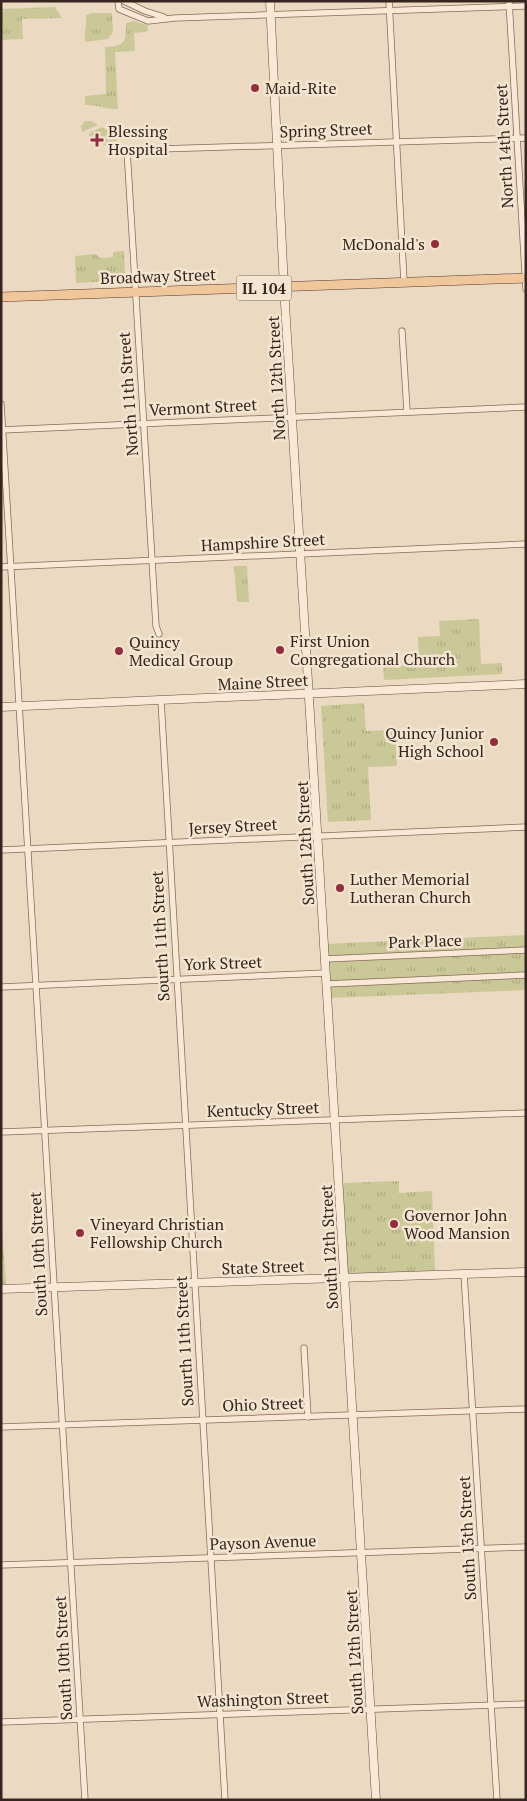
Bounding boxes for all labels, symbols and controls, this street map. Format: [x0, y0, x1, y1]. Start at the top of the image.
place label: Maid-Rite [265, 77, 336, 99]
marker: Maid-Rite [249, 82, 261, 94]
street label: North 14th Street [490, 83, 518, 209]
street label: Spring Street [279, 117, 373, 143]
place label: Blessing Hospital [108, 120, 168, 160]
marker: Blessing Hospital [90, 133, 104, 147]
place label: McDonald's [342, 233, 425, 255]
marker: McDonald's [429, 238, 441, 250]
street label: Broadway Street [100, 263, 216, 289]
road number: IL 104 [236, 276, 292, 300]
street label: North 12th Street [262, 315, 290, 441]
street label: North 11th Street [113, 331, 143, 457]
street label: Vermont Street [148, 393, 258, 421]
street label: Hampshire Street [200, 528, 326, 556]
place label: First Union Congregational Church [290, 630, 456, 670]
place label: Quincy Medical Group [129, 631, 233, 671]
marker: First Union Congregational Church [274, 644, 286, 656]
marker: Quincy Medical Group [113, 645, 125, 657]
street label: Maine Street [217, 669, 309, 695]
place label: Quincy Junior High School [385, 722, 485, 762]
marker: Quincy Junior High School [488, 736, 500, 748]
street label: South 12th Street [291, 780, 319, 906]
street label: Jersey Street [188, 813, 278, 839]
place label: Luther Memorial Lutheran Church [350, 868, 471, 908]
street label: Sourth 11th Street [146, 870, 174, 1002]
marker: Luther Memorial Lutheran Church [334, 882, 346, 894]
street label: Park Place [388, 929, 462, 953]
street label: York Street [183, 951, 263, 975]
street label: Kentucky Street [206, 1096, 320, 1122]
street label: South 12th Street [315, 1184, 343, 1310]
street label: South 10th Street [24, 1191, 52, 1317]
place label: Governor John Wood Mansion [404, 1204, 510, 1244]
place label: Vineyard Christian Fellowship Church [90, 1213, 225, 1253]
marker: Governor John Wood Mansion [388, 1218, 400, 1230]
marker: Vineyard Christian Fellowship Church [74, 1227, 86, 1239]
street label: State Street [221, 1255, 305, 1279]
street label: Sourth 11th Street [170, 1275, 198, 1407]
street label: Ohio Street [222, 1392, 304, 1416]
street label: South 13th Street [453, 1475, 481, 1601]
street label: Payson Avenue [209, 1529, 317, 1555]
street label: South 12th Street [340, 1589, 368, 1715]
street label: South 10th Street [49, 1595, 77, 1721]
street label: Washington Street [197, 1686, 329, 1712]

